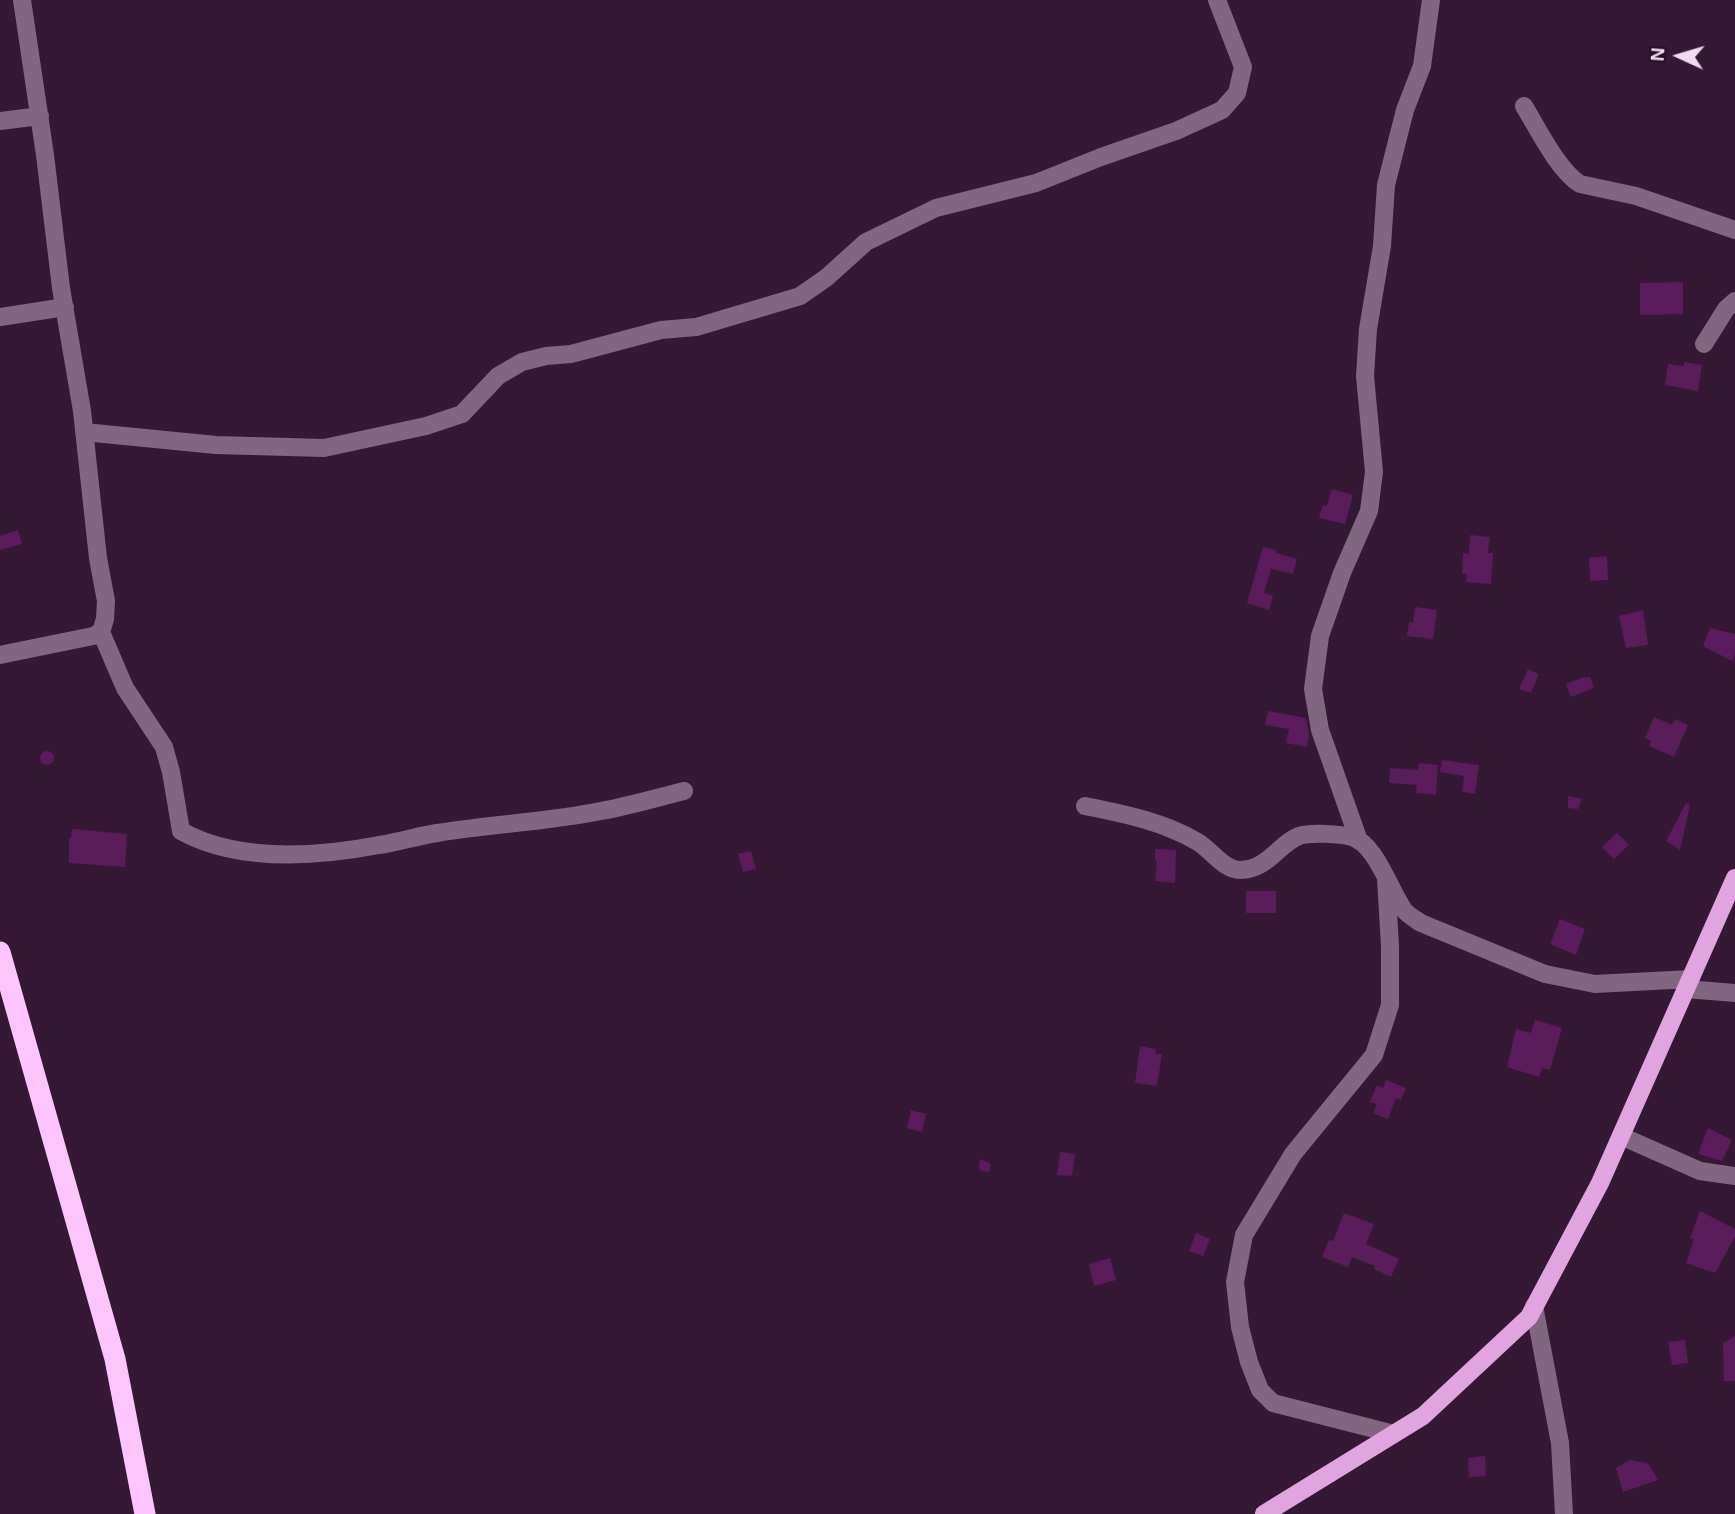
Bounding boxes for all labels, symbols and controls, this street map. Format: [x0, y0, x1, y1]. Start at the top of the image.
north arrow [1644, 21, 1714, 91]
text: N [1647, 47, 1669, 62]

